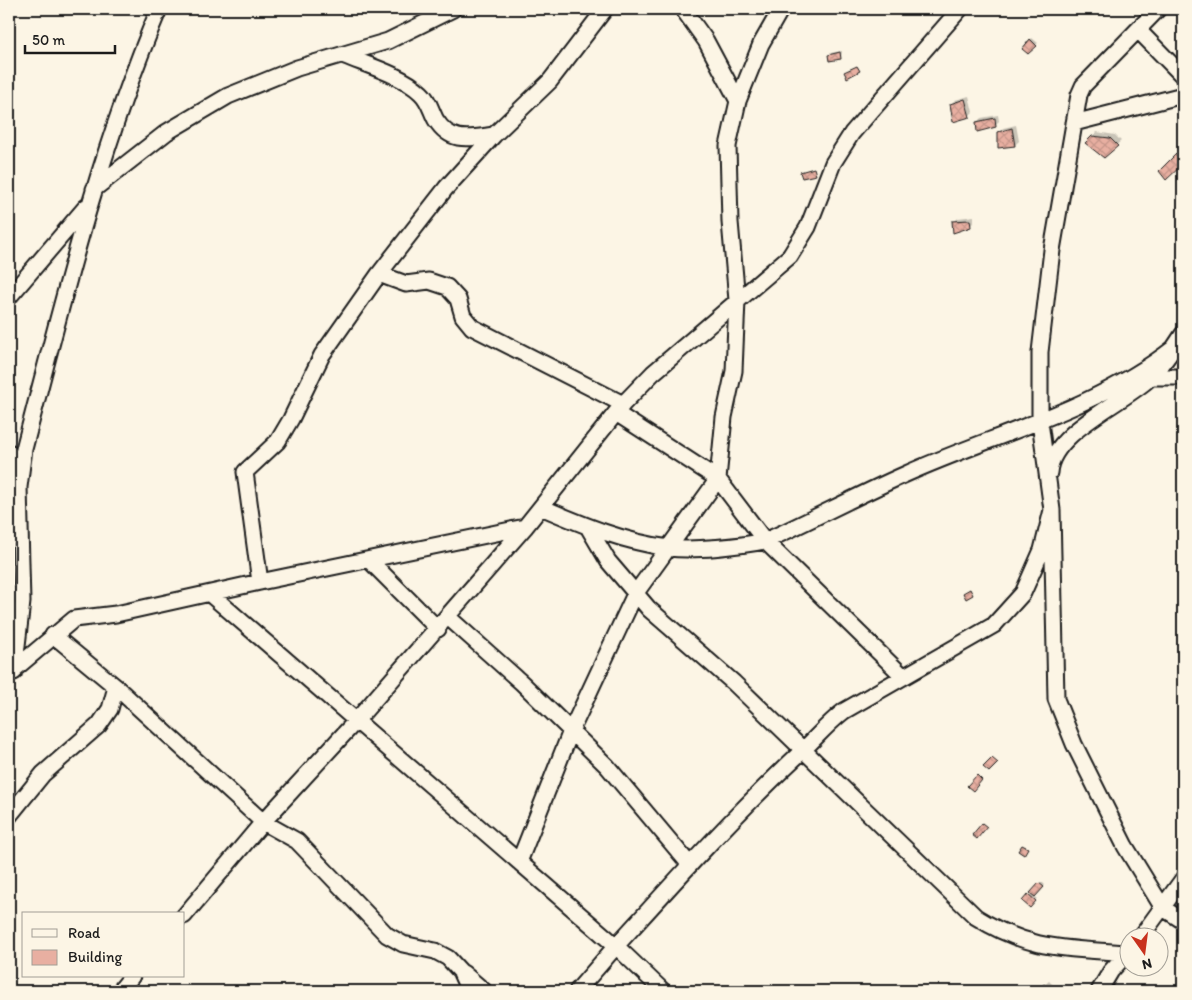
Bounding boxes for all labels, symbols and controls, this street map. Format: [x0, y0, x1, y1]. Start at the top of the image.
scale bar [25, 22, 115, 54]
text: 50 m [32, 31, 65, 49]
legend [22, 912, 185, 978]
text: Road [68, 924, 101, 942]
north arrow [1120, 928, 1170, 978]
text: Building [68, 948, 122, 966]
text: N [1140, 955, 1154, 974]

